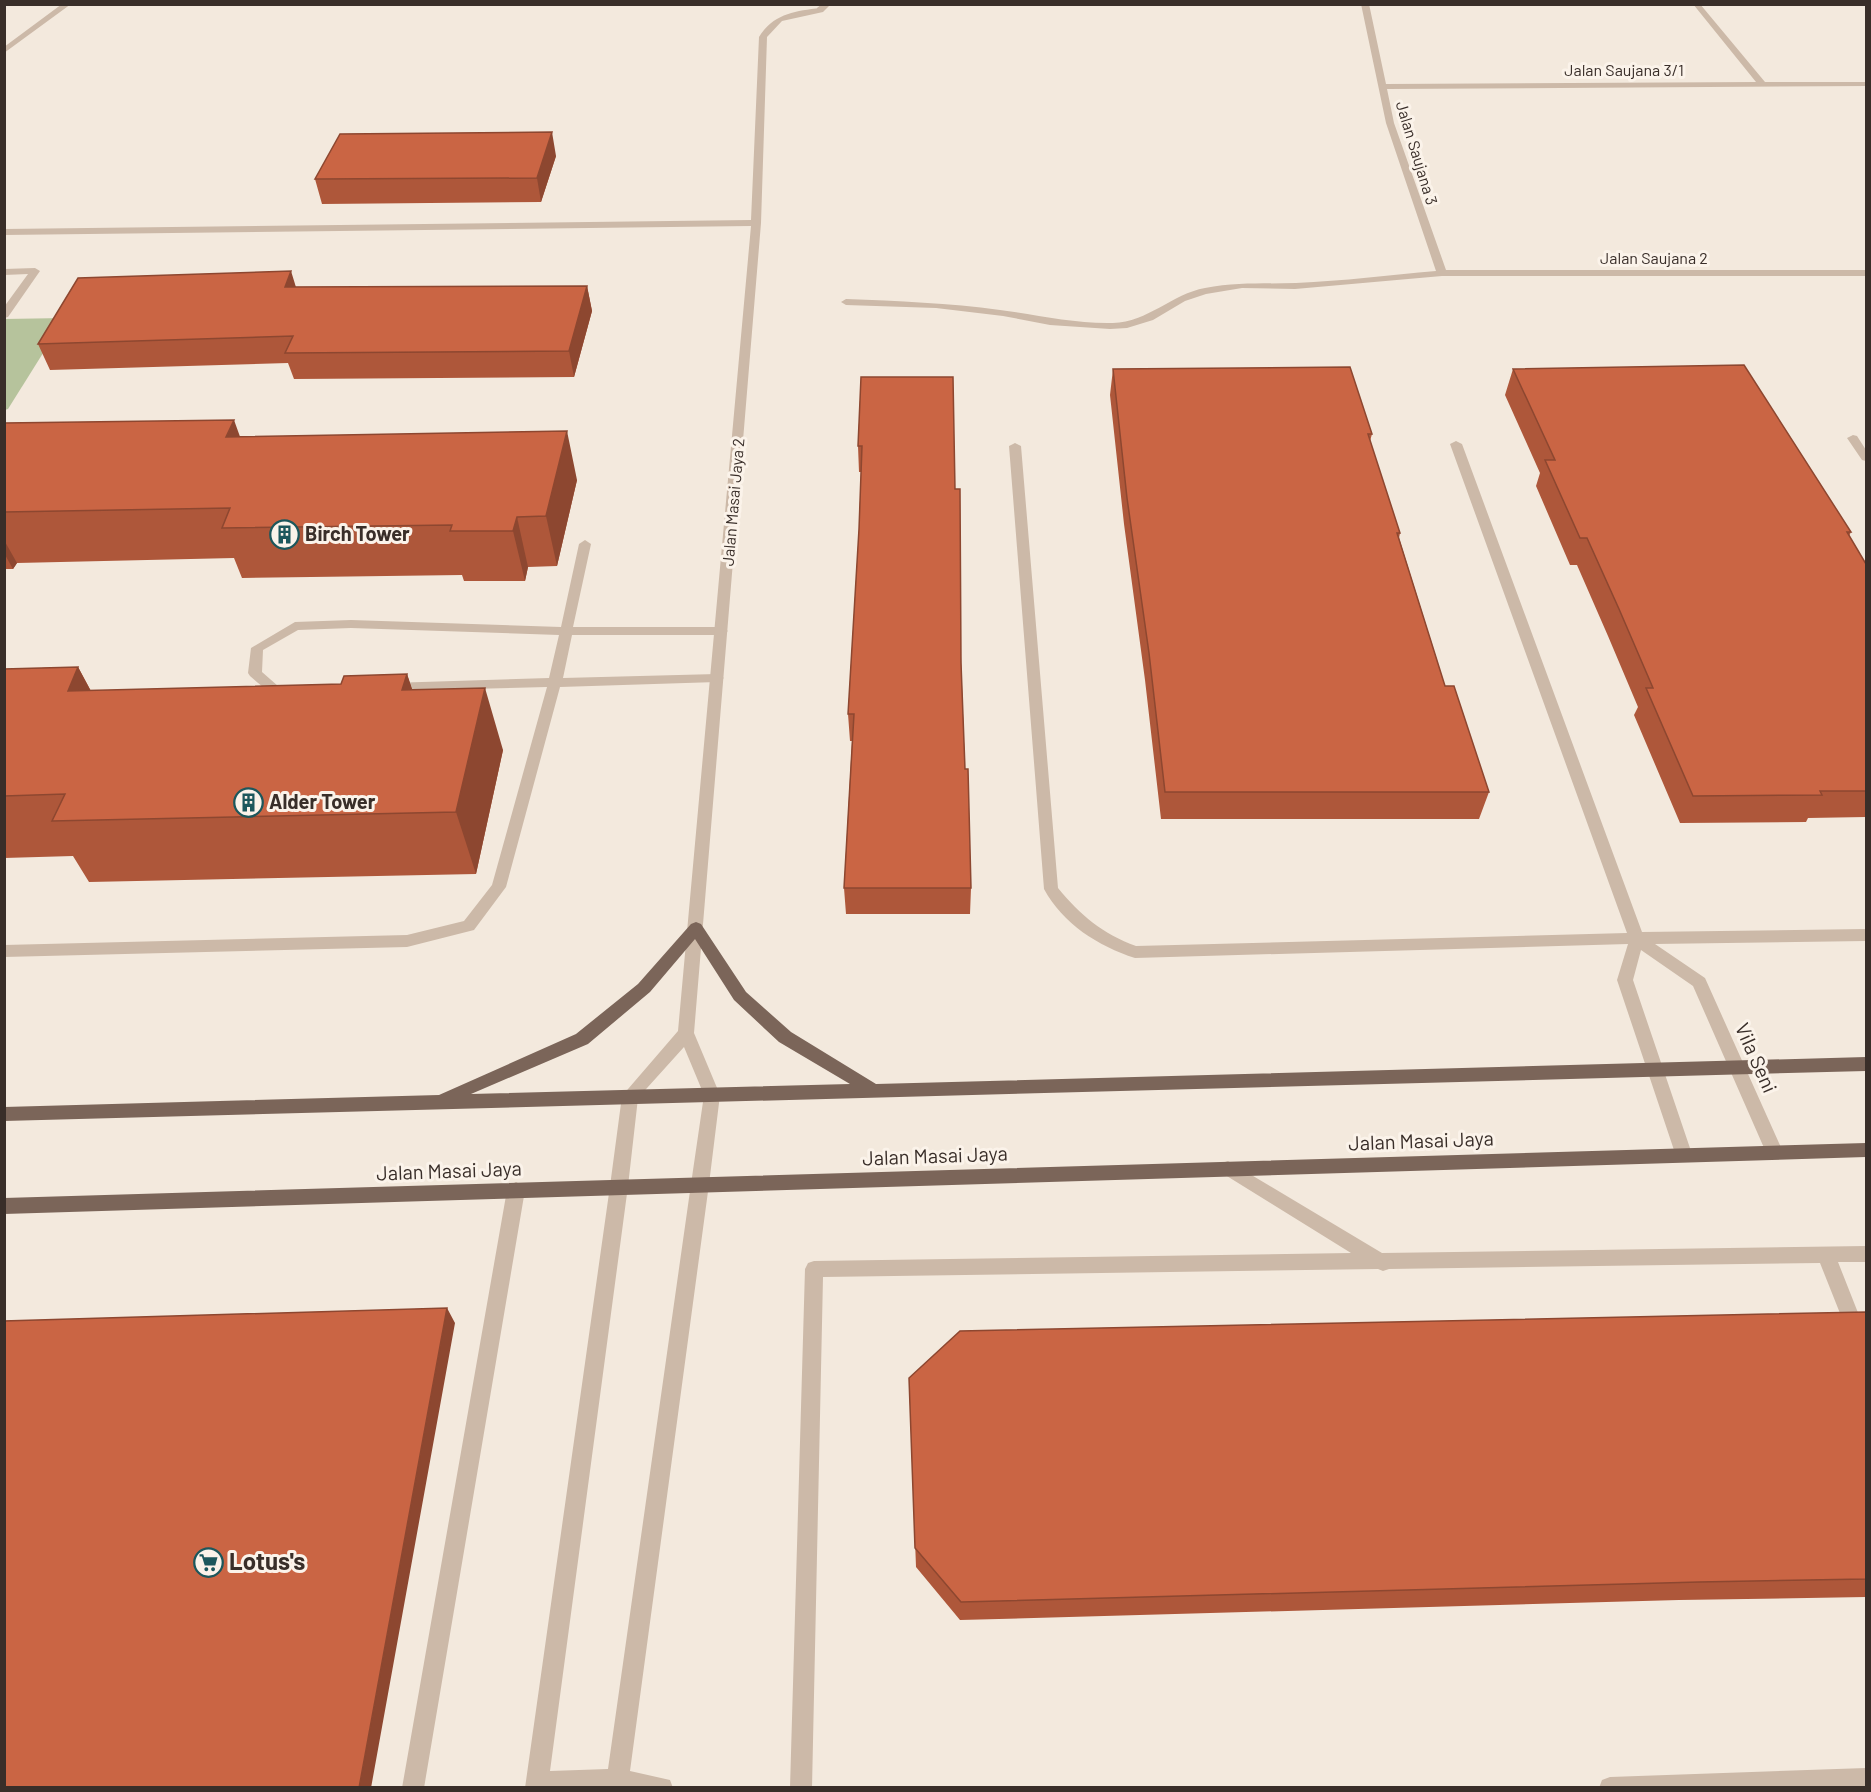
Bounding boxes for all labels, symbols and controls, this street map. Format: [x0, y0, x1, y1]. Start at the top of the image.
street label: Jalan Saujana 3/1 [1564, 60, 1684, 79]
street label: Jalan Saujana 3 [1393, 99, 1442, 207]
street label: Jalan Saujana 2 [1600, 248, 1708, 267]
street label: Jalan Masai Jaya 2 [717, 437, 748, 567]
building icon: Birch Tower [268, 518, 300, 550]
place label: Birch Tower [305, 521, 410, 545]
building icon: Alder Tower [232, 786, 264, 818]
place label: Alder Tower [269, 789, 376, 813]
street label: Vila Seni [1731, 1019, 1783, 1096]
street label: Jalan Masai Jaya [1348, 1125, 1494, 1155]
street label: Jalan Masai Jaya [862, 1140, 1008, 1170]
street label: Jalan Masai Jaya [376, 1155, 522, 1185]
supermarket icon: Lotus's [192, 1546, 224, 1578]
place label: Lotus's [229, 1546, 305, 1575]

